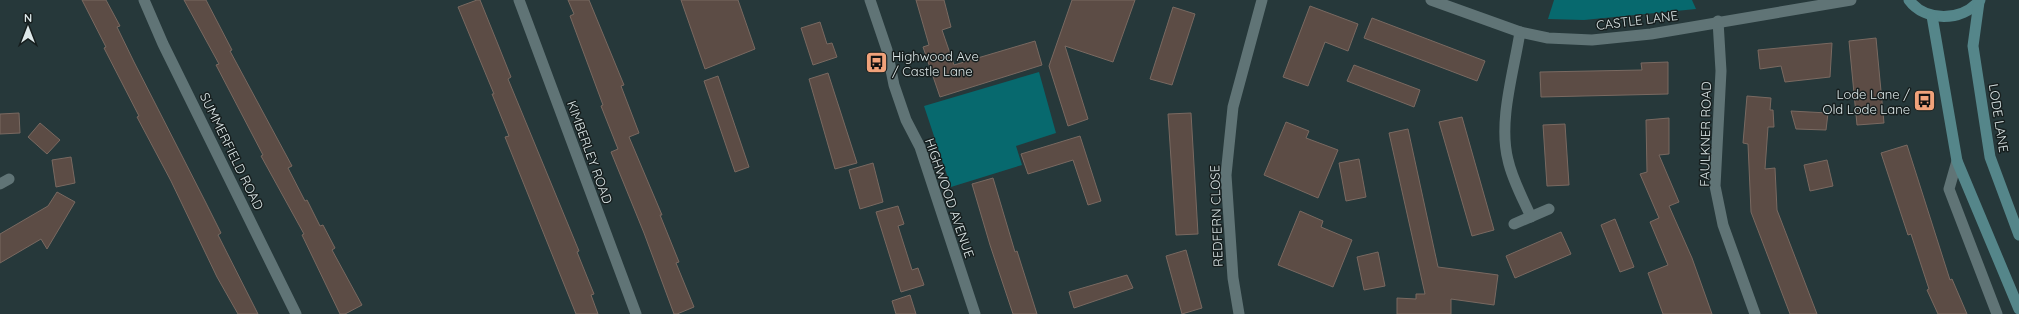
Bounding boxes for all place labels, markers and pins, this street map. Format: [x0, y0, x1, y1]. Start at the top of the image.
place label: Highwood Ave / Castle Lane [892, 48, 979, 79]
bus stop icon: Highwood Ave / Castle Lane [863, 50, 889, 76]
place label: Lode Lane / Old Lode Lane [1823, 86, 1910, 117]
bus stop icon: Lode Lane / Old Lode Lane [1912, 88, 1938, 114]

